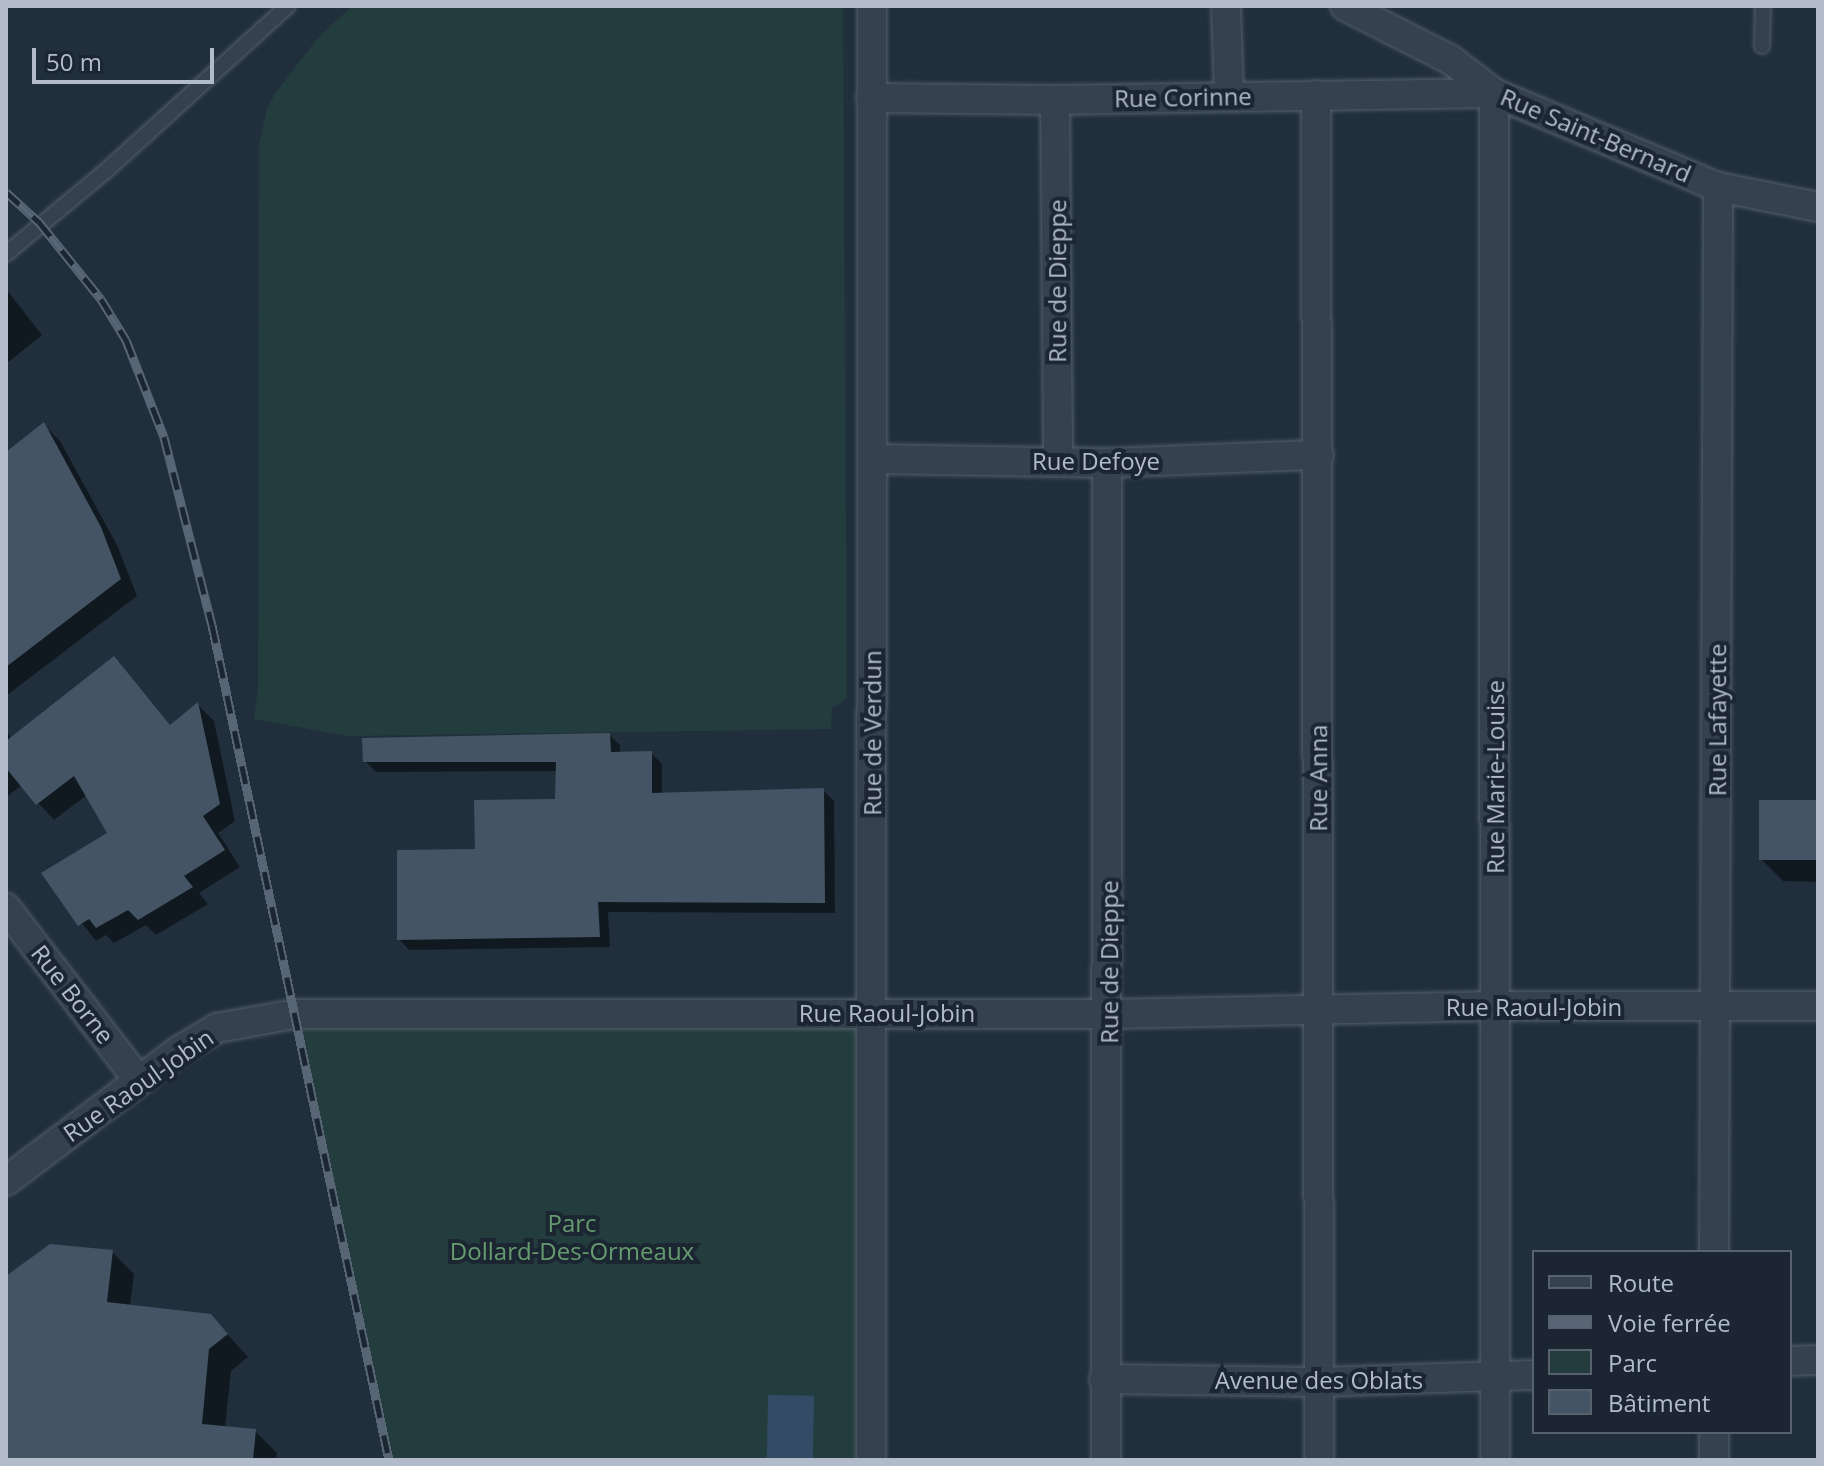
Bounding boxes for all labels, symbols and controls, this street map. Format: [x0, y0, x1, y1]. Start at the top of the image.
scale bar [36, 32, 218, 82]
text: 50 m [46, 45, 102, 78]
street label: Rue Corinne [1114, 81, 1252, 113]
street label: Rue Saint-Bernard [1496, 82, 1696, 188]
street label: Rue de Dieppe [1043, 199, 1071, 363]
street label: Rue Defoye [1032, 447, 1160, 475]
street label: Rue Lafayette [1703, 644, 1731, 796]
street label: Rue de Verdun [858, 650, 886, 816]
street label: Rue Marie-Louise [1481, 680, 1509, 874]
street label: Rue Anna [1304, 724, 1332, 832]
street label: Rue de Dieppe [1095, 880, 1123, 1044]
street label: Rue Borne [26, 939, 120, 1049]
street label: Rue Raoul-Jobin [1446, 993, 1622, 1021]
street label: Rue Raoul-Jobin [799, 999, 975, 1027]
street label: Rue Raoul-Jobin [57, 1023, 219, 1147]
park label: Parc Dollard-Des-Ormeaux [450, 1209, 694, 1265]
legend [1532, 1250, 1792, 1434]
text: Route [1608, 1266, 1674, 1299]
text: Voie ferrée [1608, 1306, 1731, 1339]
text: Parc [1608, 1346, 1657, 1379]
street label: Avenue des Oblats [1215, 1366, 1423, 1394]
text: Bâtiment [1608, 1386, 1710, 1419]

